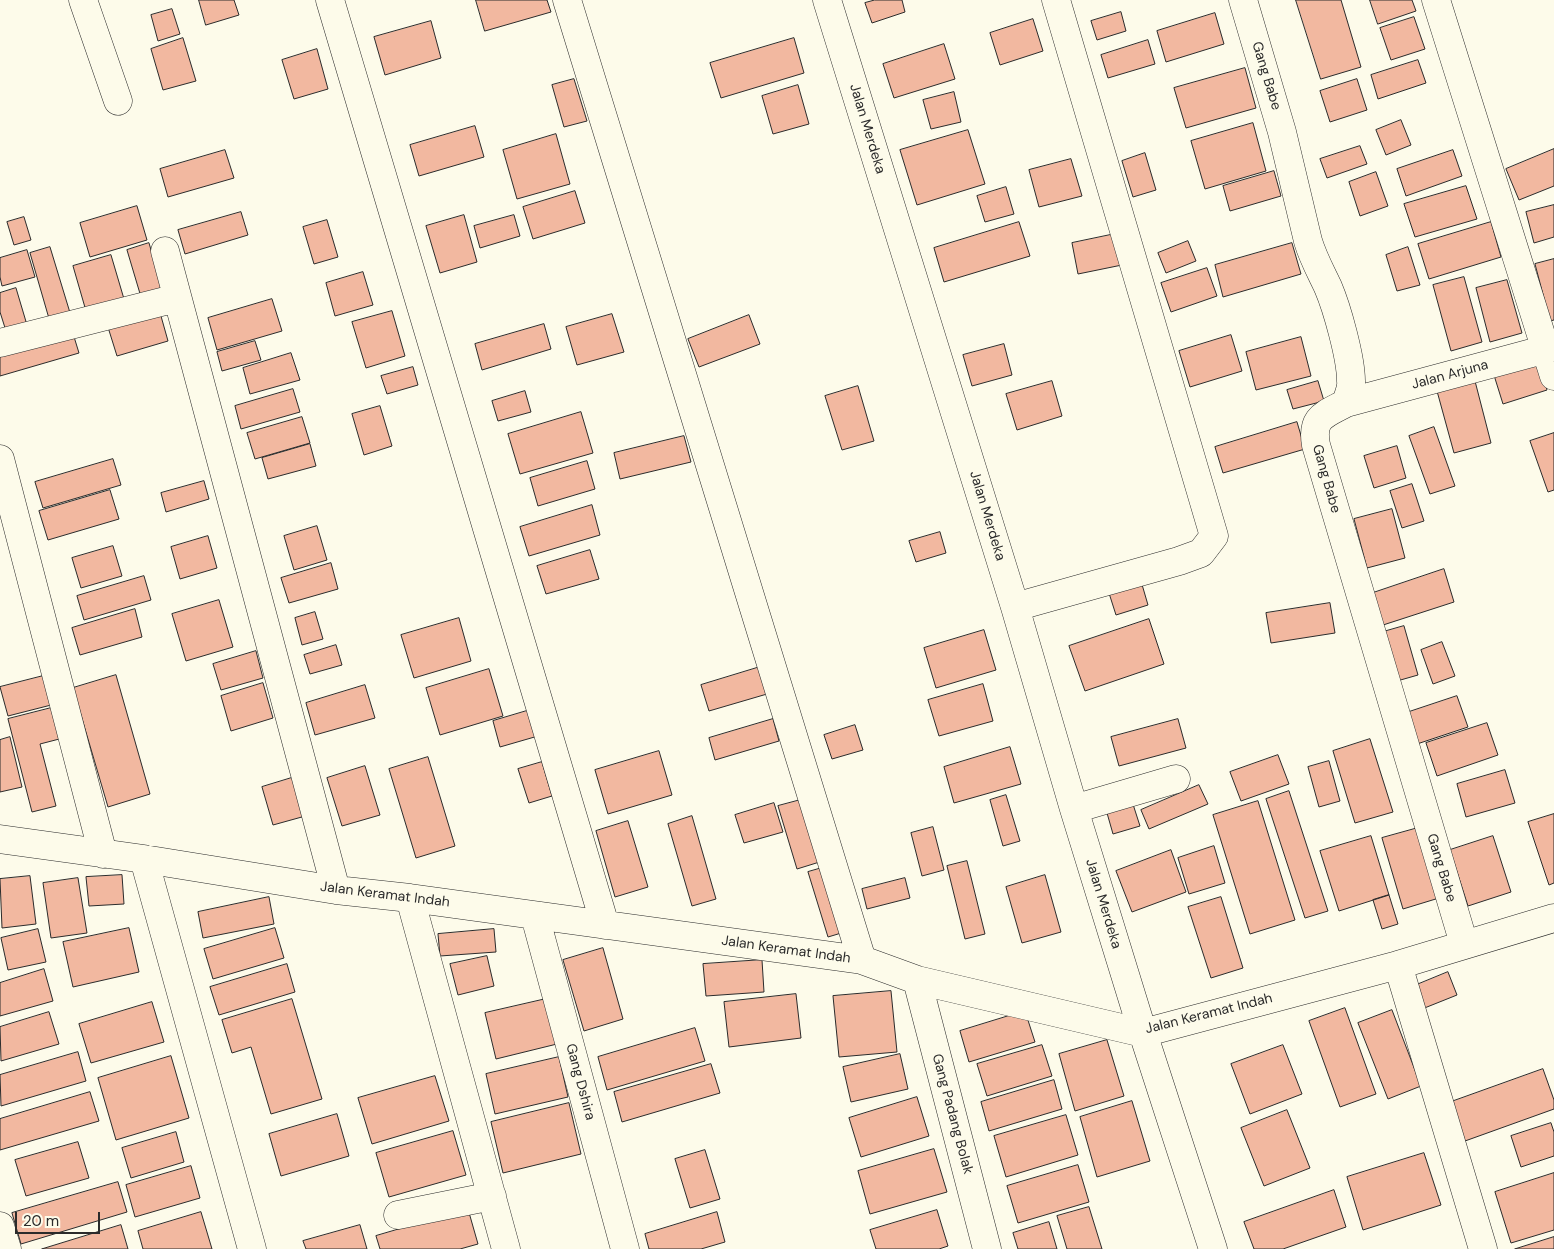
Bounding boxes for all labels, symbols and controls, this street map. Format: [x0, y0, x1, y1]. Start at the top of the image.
street label: Gang Babe [1248, 40, 1284, 112]
street label: Jalan Merdeka [845, 82, 889, 176]
street label: Jalan Arjuna [1410, 357, 1490, 393]
street label: Gang Babe [1308, 443, 1344, 515]
street label: Jalan Merdeka [965, 469, 1009, 563]
street label: Gang Babe [1423, 832, 1459, 904]
street label: Jalan Merdeka [1081, 857, 1125, 951]
street label: Jalan Keramat Indah [319, 879, 451, 911]
street label: Jalan Keramat Indah [720, 933, 852, 967]
street label: Jalan Keramat Indah [1144, 990, 1274, 1038]
street label: Gang Dshira [562, 1042, 598, 1122]
street label: Gang Padang Bolak [928, 1052, 976, 1176]
scale bar [18, 1202, 102, 1234]
text: 20 m [23, 1211, 59, 1231]

